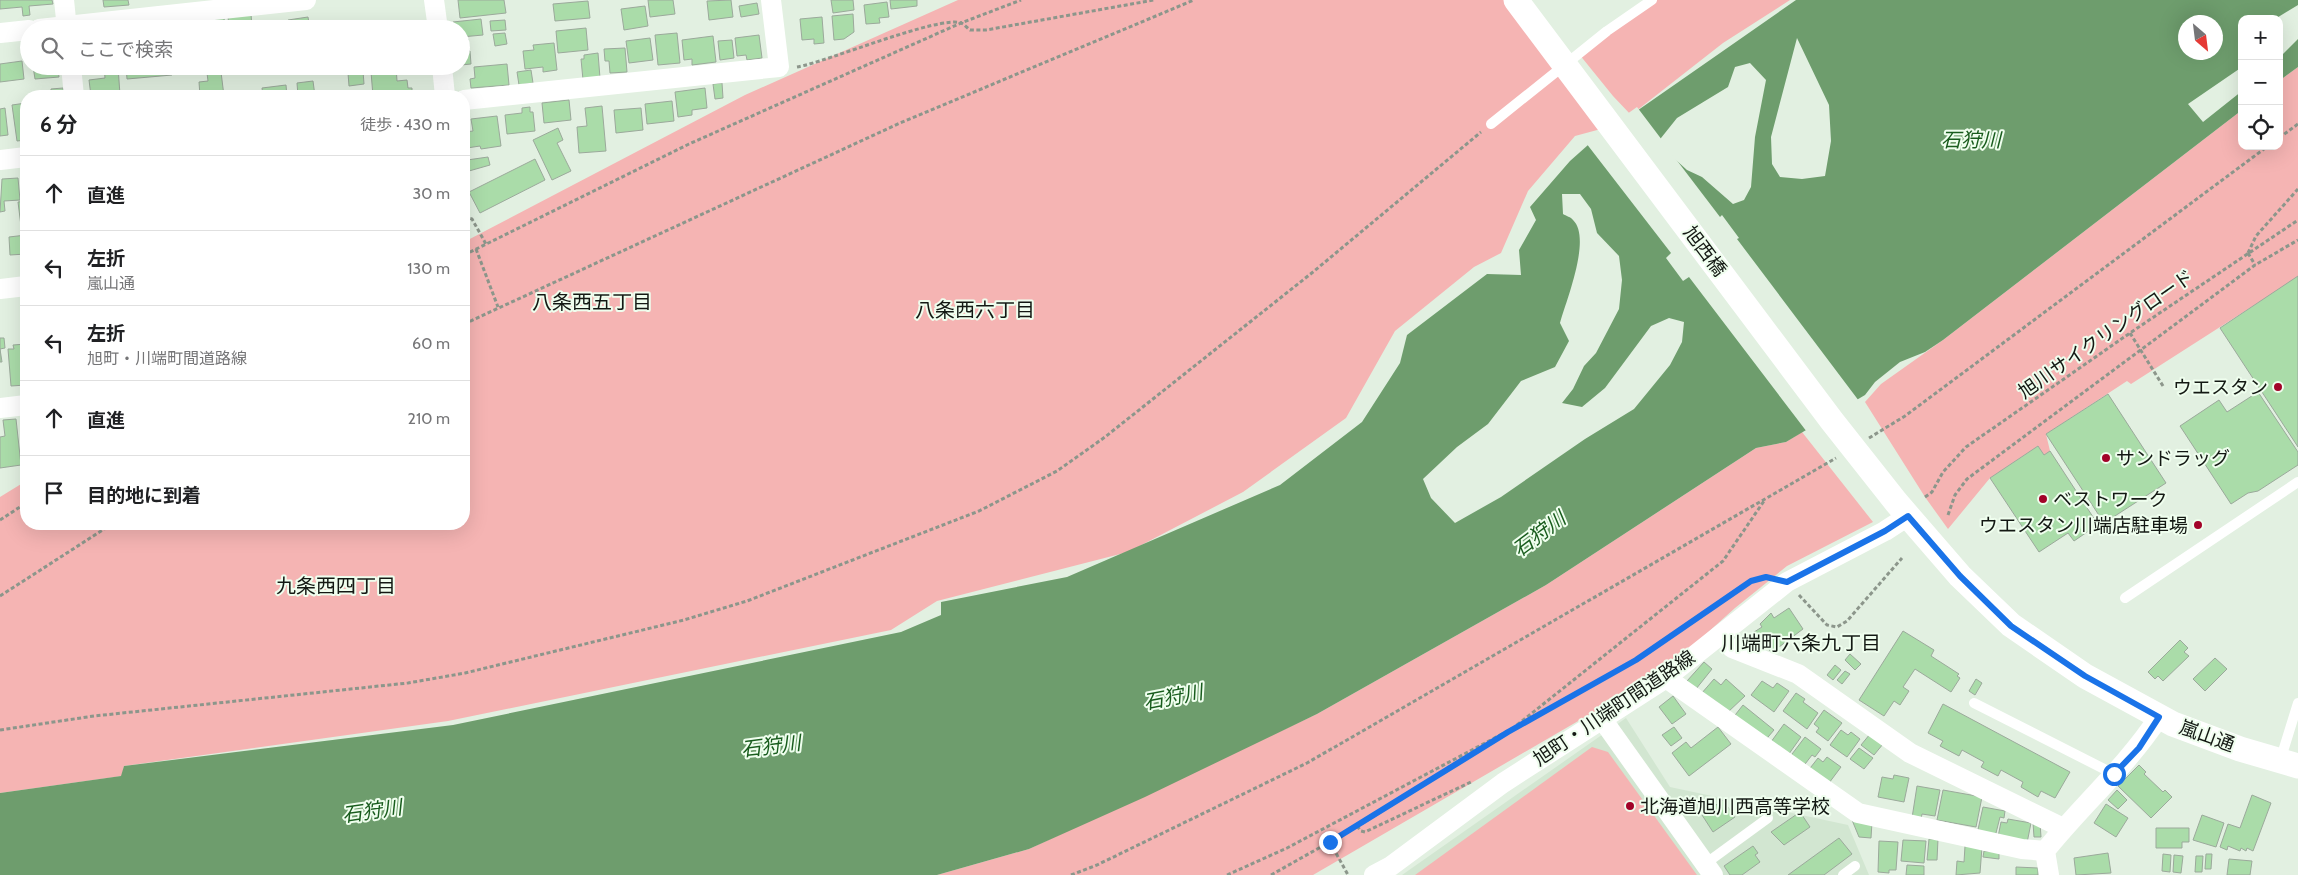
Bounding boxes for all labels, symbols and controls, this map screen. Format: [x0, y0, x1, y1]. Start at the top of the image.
north arrow [2178, 15, 2223, 60]
map controls [2238, 15, 2283, 150]
button: + [2238, 15, 2283, 60]
search box [20, 20, 470, 75]
icon: search [38, 34, 66, 62]
text: ここで検索 [78, 38, 173, 61]
button: − [2238, 60, 2283, 105]
button: locate [2238, 105, 2283, 150]
text: 6 分 [40, 112, 78, 137]
text: 徒歩 · 430 m [360, 115, 450, 134]
water label: 石狩川 [1941, 128, 2003, 152]
icon: ahead [40, 179, 68, 207]
text: 直進 [87, 184, 125, 207]
text: 30 m [413, 184, 450, 203]
street label: 旭西橋 [1679, 221, 1731, 281]
text: 左折 [87, 247, 125, 270]
icon: left [40, 254, 68, 282]
text: 130 m [407, 259, 450, 278]
street label: 旭川サイクリングロード [2014, 265, 2198, 403]
text: 嵐山通 [87, 274, 135, 293]
district label: 八条西五丁目 [532, 290, 652, 314]
district label: 八条西六丁目 [915, 298, 1035, 322]
text: 左折 [87, 322, 125, 345]
icon: left [40, 329, 68, 357]
text: 60 m [412, 334, 450, 353]
text: 旭町・川端町間道路線 [87, 349, 247, 368]
place label: ウエスタン [2173, 376, 2268, 399]
marker: ウエスタン [2272, 381, 2284, 393]
icon: ahead [40, 404, 68, 432]
text: 直進 [87, 409, 125, 432]
text: 210 m [408, 409, 450, 428]
place label: サンドラッグ [2116, 447, 2230, 470]
marker: サンドラッグ [2100, 452, 2112, 464]
icon: arrive [40, 479, 68, 507]
text: 目的地に到着 [87, 484, 201, 507]
place label: ベストワーク [2053, 488, 2167, 511]
marker: ベストワーク [2037, 493, 2049, 505]
water label: 石狩川 [1508, 505, 1572, 562]
place label: ウエスタン川端店駐車場 [1979, 514, 2188, 537]
marker: ウエスタン川端店駐車場 [2192, 519, 2204, 531]
district label: 九条西四丁目 [276, 574, 396, 598]
district label: 川端町六条九丁目 [1721, 631, 1881, 655]
street label: 旭町・川端町間道路線 [1529, 645, 1699, 771]
water label: 石狩川 [1141, 679, 1207, 715]
street label: 嵐山通 [2176, 715, 2238, 757]
water label: 石狩川 [740, 730, 804, 762]
route start [2103, 763, 2126, 786]
water label: 石狩川 [341, 795, 405, 827]
place label: 北海道旭川西高等学校 [1640, 795, 1830, 818]
marker: 北海道旭川西高等学校 [1624, 800, 1636, 812]
route end [1319, 831, 1342, 854]

